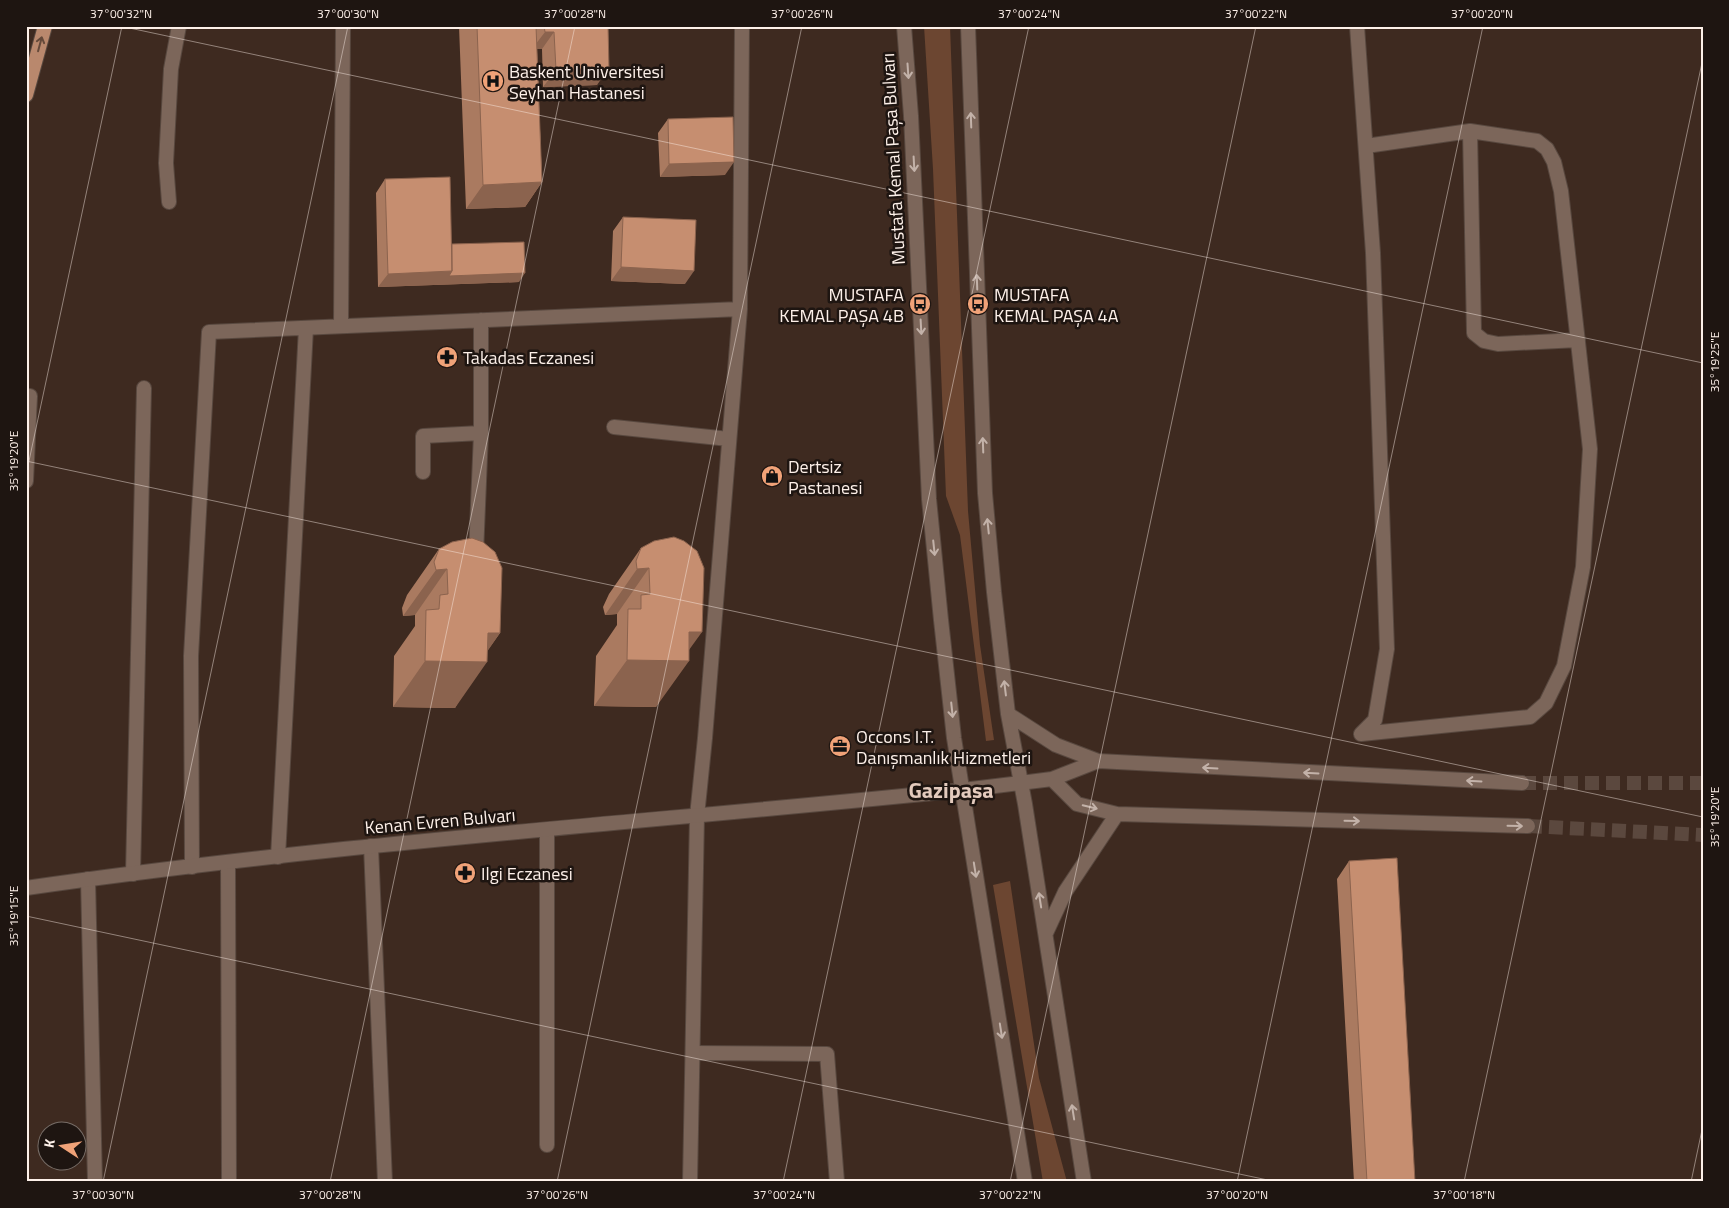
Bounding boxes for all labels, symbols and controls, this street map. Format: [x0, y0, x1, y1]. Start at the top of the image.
text: 37°00'32"N [90, 4, 152, 23]
text: 37°00'30"N [317, 4, 379, 23]
text: 37°00'28"N [544, 4, 606, 23]
text: 37°00'26"N [771, 4, 833, 23]
text: 37°00'24"N [998, 4, 1060, 23]
text: 37°00'22"N [1225, 4, 1287, 23]
text: 37°00'20"N [1451, 4, 1513, 23]
one-way arrow [36, 36, 45, 52]
street label: Mustafa Kemal Paşa Bulvarı [874, 52, 912, 266]
place label: Baskent Universitesi Seyhan Hastanesi [509, 58, 664, 106]
one-way arrow [903, 63, 913, 79]
hospital icon: Baskent Universitesi Seyhan Hastanesi [481, 69, 505, 93]
one-way arrow [966, 112, 976, 128]
one-way arrow [909, 156, 918, 172]
one-way arrow [972, 274, 982, 290]
place label: MUSTAFA KEMAL PAŞA 4B [779, 281, 904, 329]
place label: MUSTAFA KEMAL PAŞA 4A [994, 281, 1119, 329]
bus stop icon: MUSTAFA KEMAL PAŞA 4B [908, 292, 932, 316]
bus stop icon: MUSTAFA KEMAL PAŞA 4A [966, 292, 990, 316]
one-way arrow [916, 318, 926, 334]
text: 35°19'25"E [1705, 331, 1724, 392]
place label: Takadas Eczanesi [463, 344, 594, 371]
pharmacy icon: Takadas Eczanesi [435, 345, 459, 369]
text: 35°19'20"E [4, 430, 23, 491]
one-way arrow [978, 437, 988, 453]
place label: Dertsiz Pastanesi [788, 453, 862, 501]
shop icon: Dertsiz Pastanesi [760, 464, 784, 488]
one-way arrow [983, 519, 993, 535]
one-way arrow [929, 540, 939, 556]
one-way arrow [1000, 680, 1010, 696]
one-way arrow [947, 701, 957, 717]
place label: Occons I.T. Danışmanlık Hizmetleri [856, 723, 1031, 771]
office icon: Occons I.T. Danışmanlık Hizmetleri [828, 734, 852, 758]
one-way arrow [1202, 763, 1218, 772]
one-way arrow [1304, 768, 1320, 777]
district label: Gazipaşa [908, 773, 994, 807]
one-way arrow [1466, 776, 1482, 786]
text: 35°19'20"E [1705, 786, 1724, 847]
street label: Kenan Evren Bulvarı [364, 801, 516, 841]
one-way arrow [1082, 803, 1098, 812]
one-way arrow [1344, 817, 1360, 826]
one-way arrow [1507, 821, 1523, 830]
place label: Ilgi Eczanesi [481, 860, 573, 887]
pharmacy icon: Ilgi Eczanesi [453, 861, 477, 885]
one-way arrow [970, 862, 980, 878]
text: 35°19'15"E [4, 885, 23, 946]
one-way arrow [1035, 892, 1045, 908]
one-way arrow [996, 1022, 1006, 1038]
one-way arrow [1068, 1105, 1078, 1121]
north arrow [38, 1120, 88, 1170]
text: K [38, 1136, 60, 1149]
text: 37°00'30"N [72, 1185, 134, 1204]
text: 37°00'28"N [299, 1185, 361, 1204]
text: 37°00'26"N [526, 1185, 588, 1204]
text: 37°00'24"N [753, 1185, 815, 1204]
text: 37°00'22"N [979, 1185, 1041, 1204]
text: 37°00'20"N [1206, 1185, 1268, 1204]
text: 37°00'18"N [1433, 1185, 1495, 1204]

